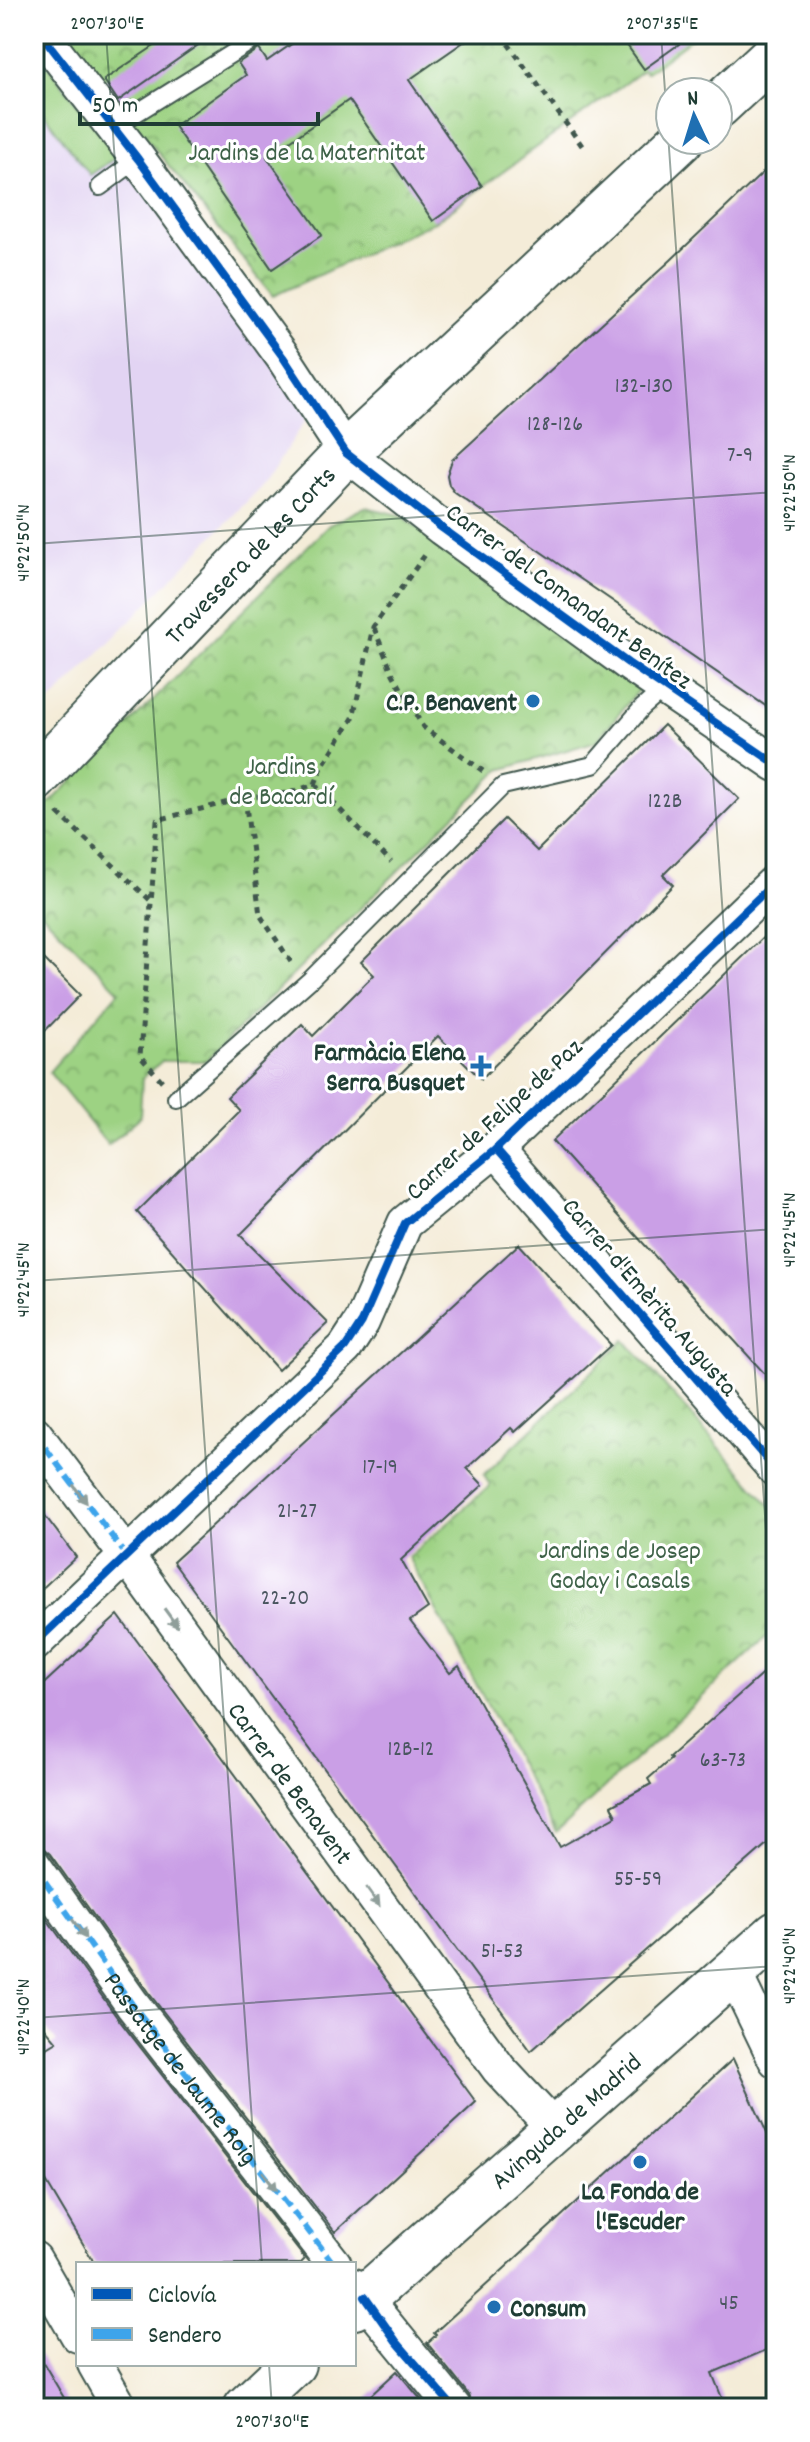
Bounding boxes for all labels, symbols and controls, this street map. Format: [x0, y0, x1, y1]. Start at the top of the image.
text: 2°07'30"E [70, 11, 144, 39]
text: 2°07'35"E [626, 11, 698, 39]
scale bar [80, 76, 318, 126]
north arrow [654, 76, 734, 156]
text: N [686, 84, 699, 115]
text: 50 m [92, 90, 138, 124]
park label: Jardins de la Maternitat [188, 136, 426, 173]
house number: 132-130 [615, 372, 673, 403]
house number: 128-126 [527, 410, 583, 441]
house number: 7-9 [727, 441, 753, 472]
text: 41°22'50"N [777, 454, 805, 532]
street label: Travessera de les Corts [158, 459, 346, 654]
street label: Carrer del Comandant Benítez [437, 496, 699, 700]
text: 41°22'50"N [11, 504, 39, 582]
place label: C.P. Benavent [386, 686, 517, 723]
marker: C.P. Benavent [524, 692, 542, 710]
park label: Jardins de Bacardí [229, 750, 335, 817]
house number: 122B [648, 787, 682, 818]
street label: Carrer de Felipe de Paz [398, 1031, 592, 1211]
place label: Farmàcia Elena Serra Busquet [314, 1036, 466, 1103]
marker: Farmàcia Elena Serra Busquet [472, 1057, 490, 1075]
street label: Carrer d'Emèrita Augusta [552, 1191, 746, 1406]
text: 41°22'45"N [777, 1192, 805, 1268]
text: 41°22'45"N [11, 1242, 39, 1318]
house number: 17-19 [362, 1453, 398, 1484]
one-way arrow [71, 1484, 87, 1504]
house number: 21-27 [277, 1497, 317, 1528]
park label: Jardins de Josep Goday i Casals [539, 1534, 701, 1601]
house number: 22-20 [261, 1584, 309, 1615]
one-way arrow [163, 1608, 178, 1629]
street label: Carrer de Benavent [217, 1696, 360, 1874]
house number: 12B-12 [388, 1735, 434, 1766]
house number: 63-73 [700, 1746, 746, 1777]
house number: 55-59 [614, 1865, 662, 1896]
one-way arrow [365, 1886, 380, 1907]
one-way arrow [71, 1919, 86, 1940]
text: 41°22'40"N [777, 1928, 805, 2004]
house number: 51-53 [481, 1937, 523, 1968]
street label: Passatge de Jaume Roig [93, 1965, 265, 2174]
text: 41°22'40"N [11, 1979, 39, 2055]
street label: Avinguda de Madrid [484, 2046, 651, 2200]
marker: La Fonda de l'Escuder [631, 2153, 649, 2171]
one-way arrow [261, 2171, 277, 2191]
place label: La Fonda de l'Escuder [581, 2175, 699, 2242]
legend [76, 2262, 356, 2366]
text: Ciclovía [148, 2280, 217, 2314]
house number: 45 [719, 2289, 739, 2320]
place label: Consum [510, 2292, 586, 2329]
marker: Consum [485, 2298, 503, 2316]
text: Sendero [148, 2320, 222, 2354]
text: 2°07'30"E [235, 2409, 309, 2437]

